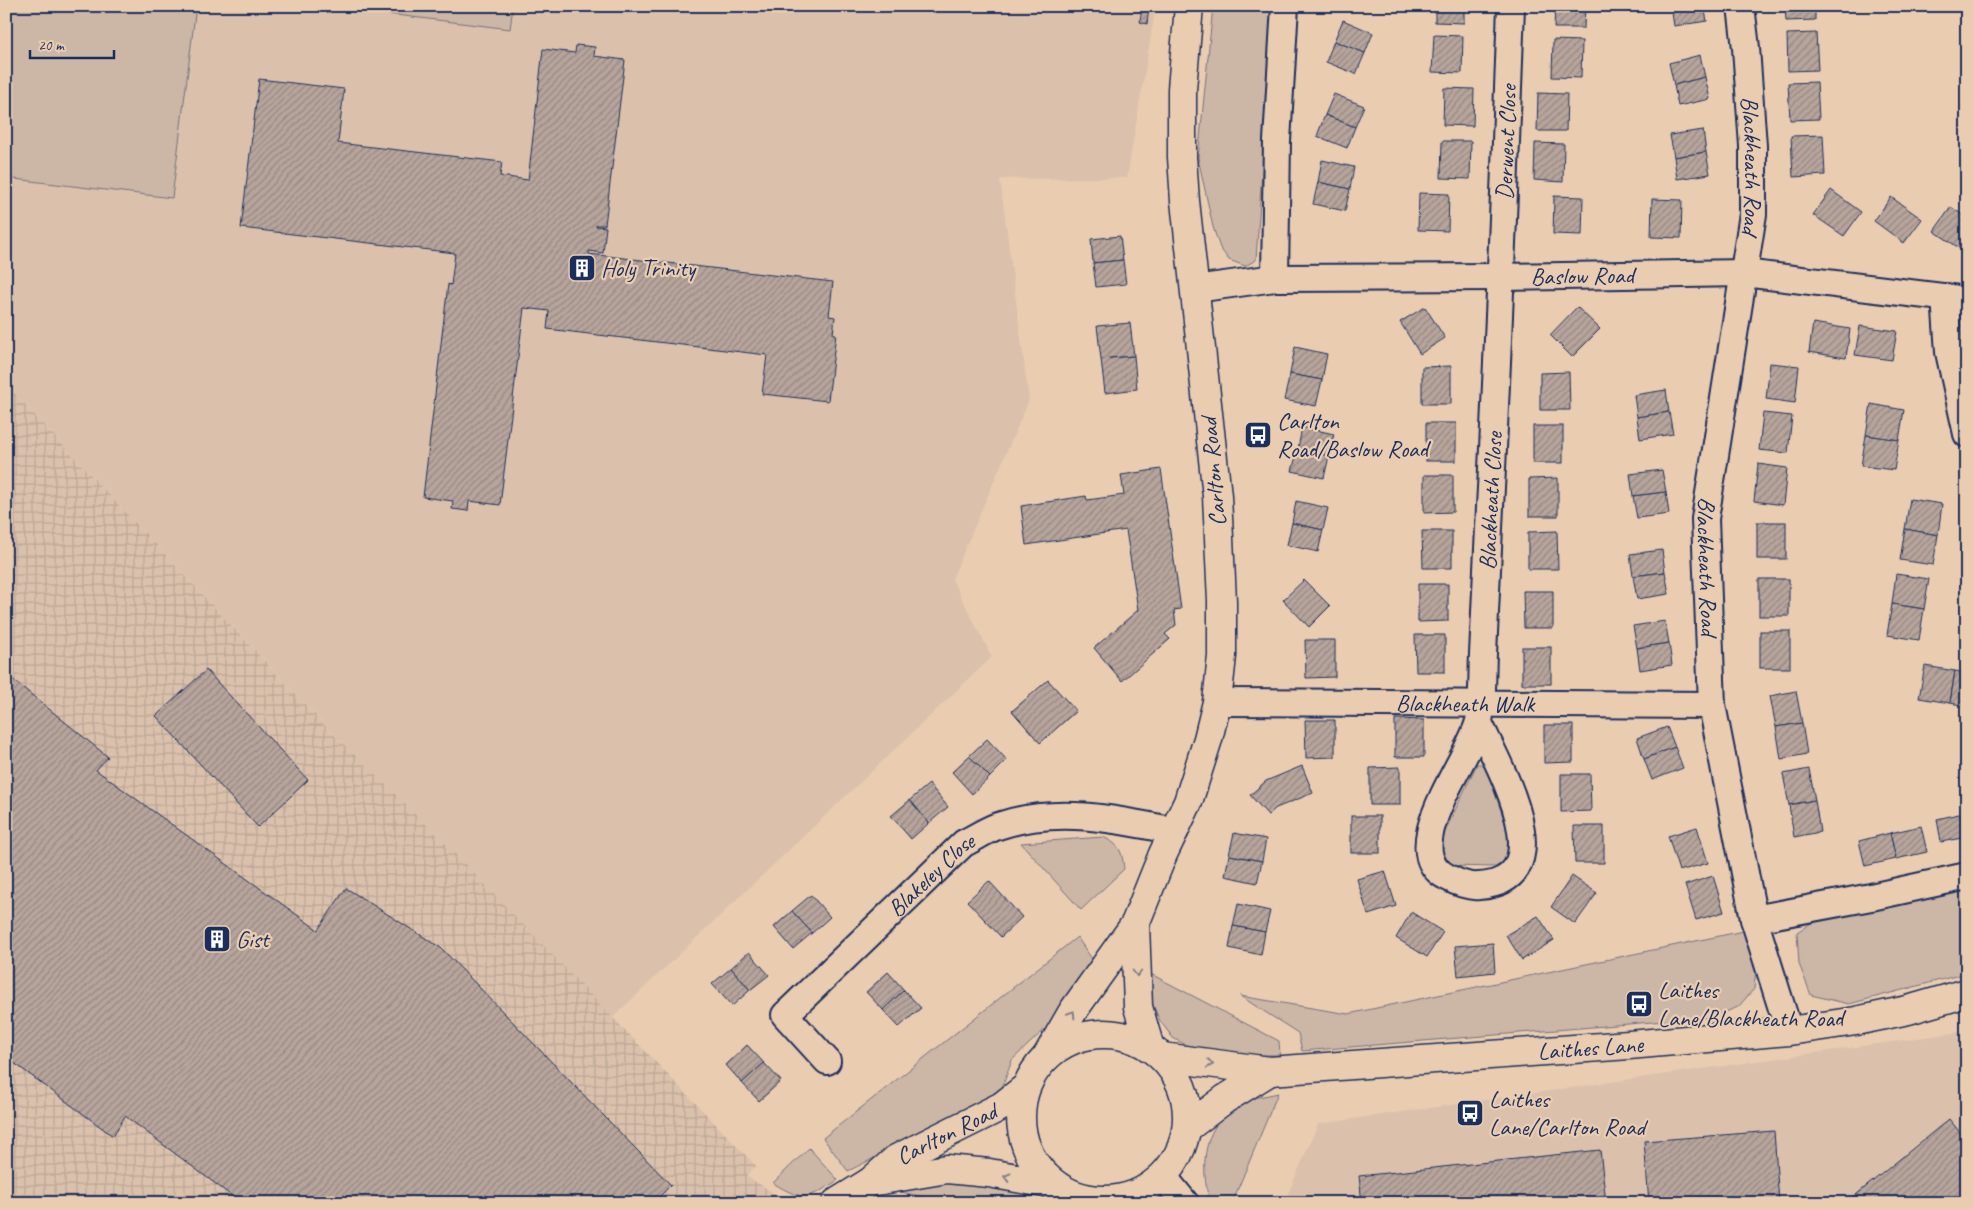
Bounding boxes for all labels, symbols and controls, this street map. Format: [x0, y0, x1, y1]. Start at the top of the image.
scale bar [30, 28, 114, 60]
text: 20 m [38, 36, 65, 55]
street label: Derwent Close [1489, 82, 1523, 200]
street label: Blackheath Road [1734, 95, 1768, 240]
building icon: Holy Trinity [567, 253, 597, 283]
place label: Holy Trinity [601, 253, 697, 283]
street label: Baslow Road [1530, 260, 1638, 292]
place label: Carlton Road/Baslow Road [1277, 406, 1432, 464]
street label: Carlton Road [1193, 413, 1233, 527]
bus stop icon: Carlton Road/Baslow Road [1243, 420, 1273, 450]
street label: Blackheath Close [1472, 429, 1509, 571]
street label: Blackheath Road [1690, 496, 1725, 640]
street label: Blackheath Walk [1396, 688, 1537, 719]
street label: Blakeley Close [881, 825, 981, 923]
building icon: Gist [202, 924, 232, 954]
place label: Gist [236, 924, 271, 954]
one-way arrow [1132, 970, 1142, 977]
place label: Laithes Lane/Blackheath Road [1658, 975, 1847, 1033]
bus stop icon: Laithes Lane/Blackheath Road [1624, 989, 1654, 1019]
one-way arrow [1065, 1010, 1075, 1019]
street label: Laithes Lane [1537, 1029, 1646, 1067]
one-way arrow [1206, 1058, 1214, 1069]
place label: Laithes Lane/Carlton Road [1489, 1084, 1648, 1142]
street label: Carlton Road [891, 1095, 1005, 1172]
bus stop icon: Laithes Lane/Carlton Road [1455, 1098, 1485, 1128]
one-way arrow [1003, 1172, 1012, 1183]

